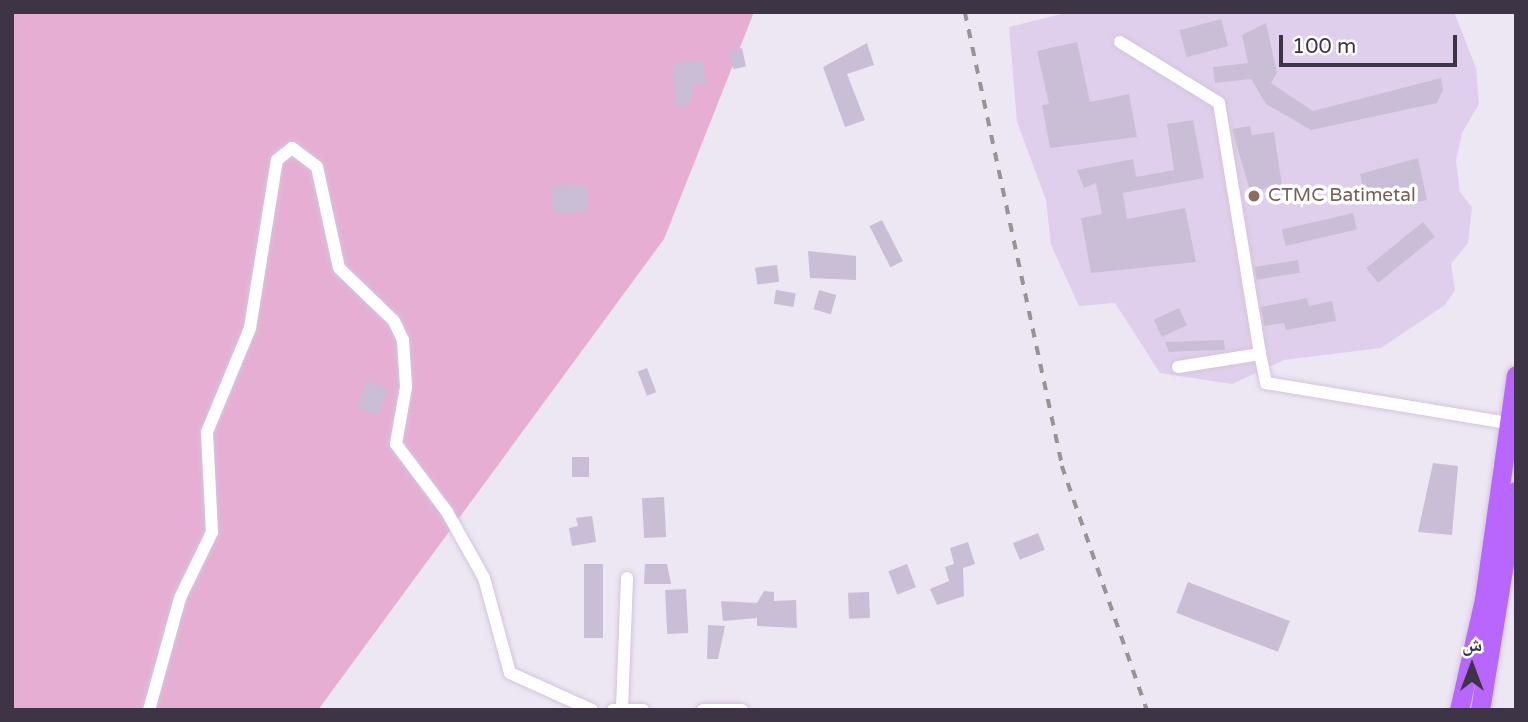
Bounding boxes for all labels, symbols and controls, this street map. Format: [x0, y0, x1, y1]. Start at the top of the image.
scale bar [1283, 21, 1462, 65]
text: 100 m [1292, 34, 1356, 59]
place label: CTMC Batimetal [1268, 185, 1416, 207]
marker: CTMC Batimetal [1246, 188, 1262, 204]
north arrow [1437, 631, 1507, 701]
text: ش [1462, 634, 1482, 656]

